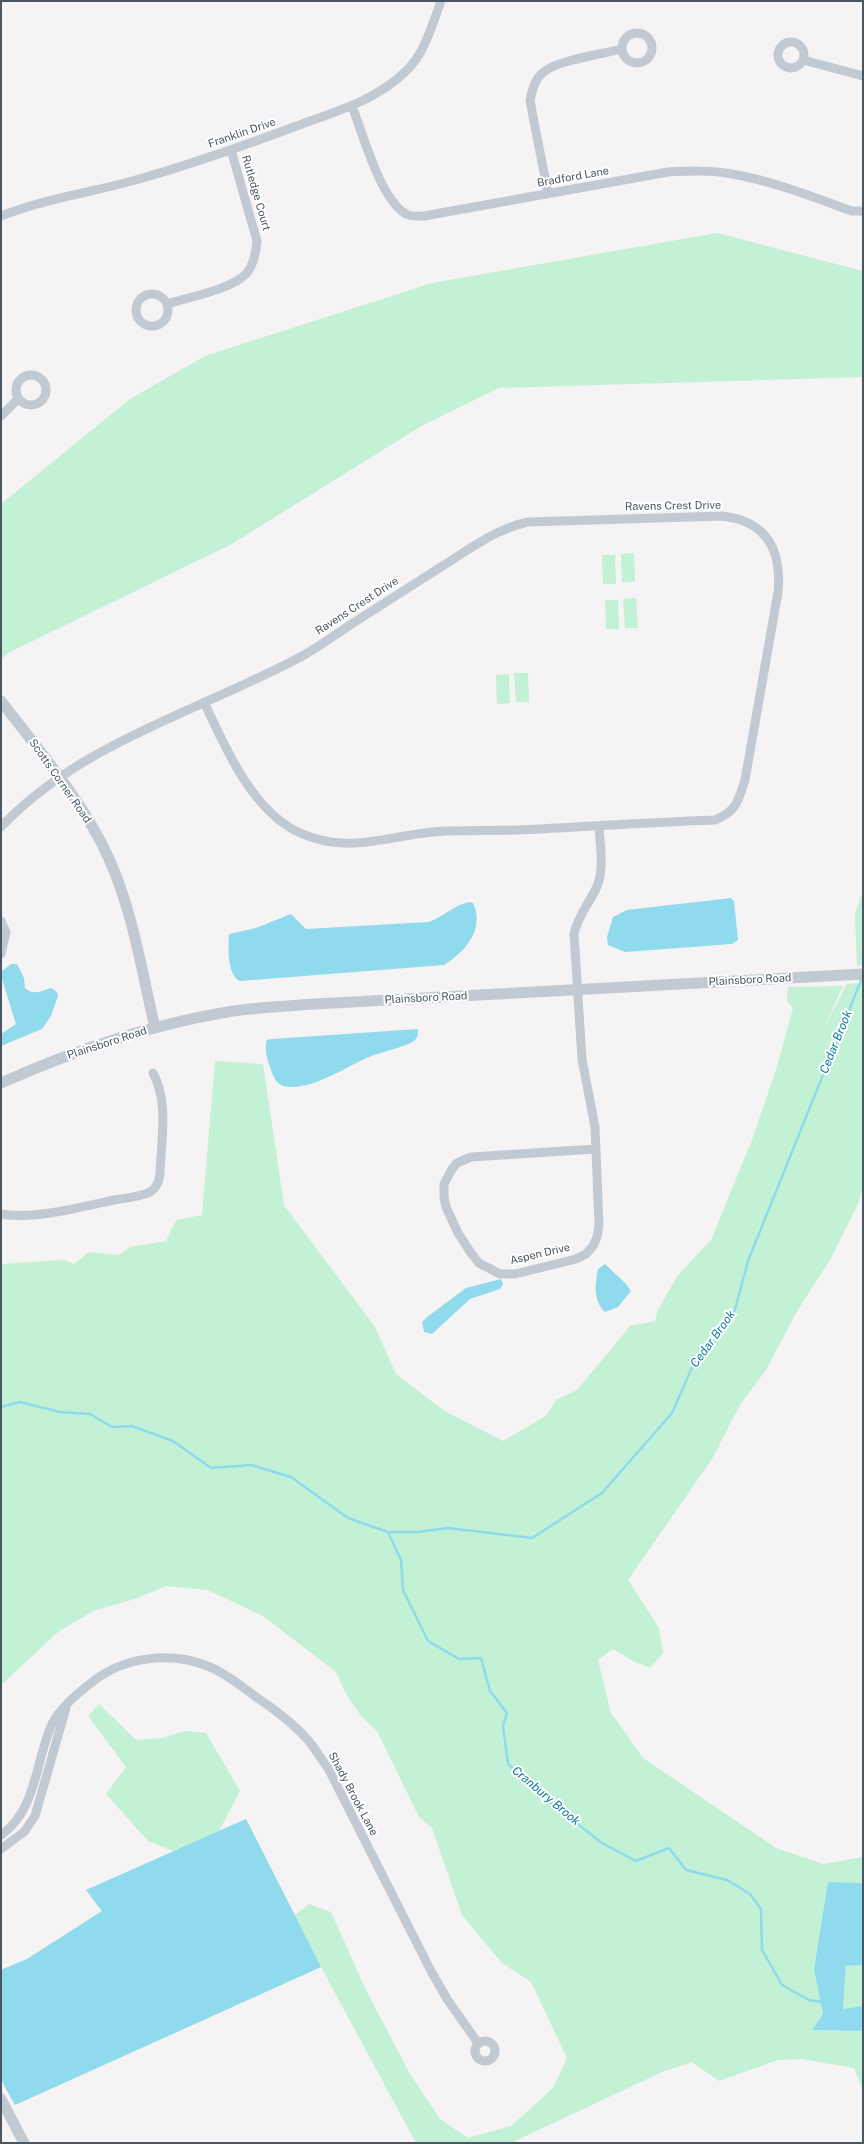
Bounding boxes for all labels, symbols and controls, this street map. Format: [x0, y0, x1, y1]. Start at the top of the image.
street label: Franklin Drive [206, 115, 278, 151]
street label: Rutledge Court [239, 154, 273, 232]
street label: Bradford Lane [536, 164, 610, 190]
street label: Ravens Crest Drive [625, 499, 721, 513]
street label: Ravens Crest Drive [313, 574, 401, 638]
street label: Scotts Corner Road [26, 737, 94, 825]
street label: Plainsboro Road [708, 971, 792, 989]
street label: Plainsboro Road [384, 989, 468, 1007]
water label: Cedar Brook [817, 1008, 855, 1076]
street label: Plainsboro Road [66, 1024, 148, 1062]
street label: Aspen Drive [509, 1241, 571, 1267]
water label: Cedar Brook [688, 1308, 738, 1370]
street label: Shady Brook Lane [325, 1750, 381, 1838]
water label: Cranbury Brook [509, 1763, 583, 1829]

